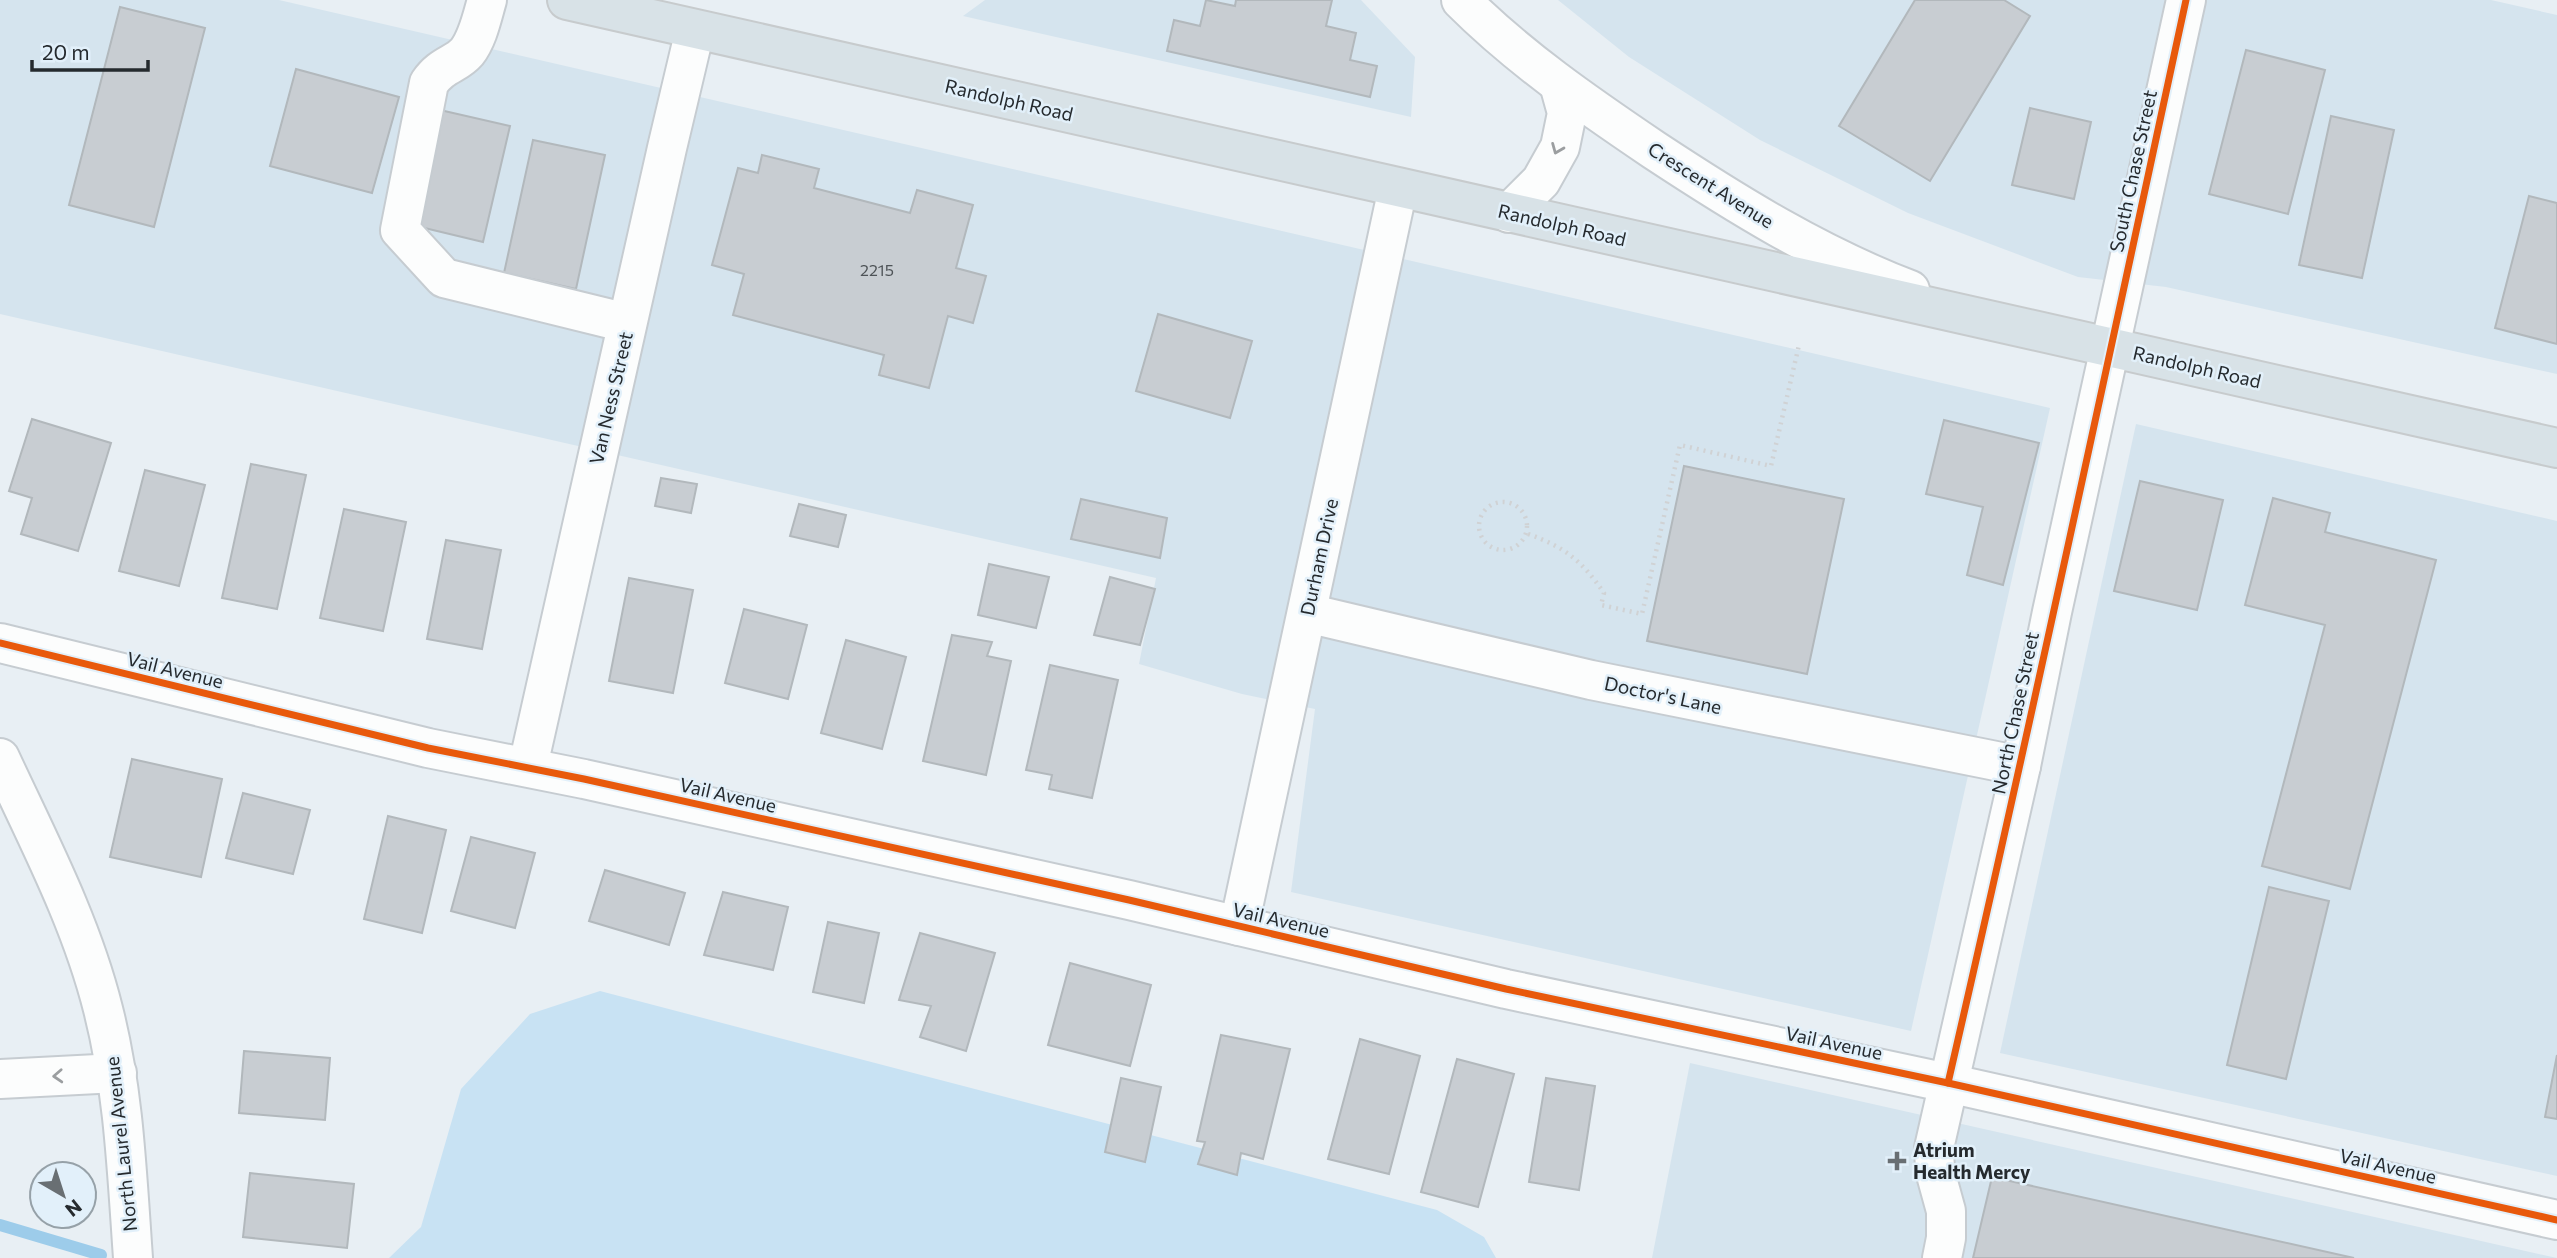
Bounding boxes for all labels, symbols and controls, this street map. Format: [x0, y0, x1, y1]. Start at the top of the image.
scale bar [32, 28, 147, 72]
text: 20 m [42, 39, 90, 64]
street label: Randolph Road [943, 74, 1075, 125]
street label: South Chase Street [2104, 87, 2161, 254]
street label: Crescent Avenue [1644, 137, 1778, 232]
one-way arrow [1552, 142, 1566, 154]
street label: Randolph Road [1496, 199, 1628, 250]
house number: 2215 [860, 260, 894, 279]
street label: Van Ness Street [584, 329, 637, 466]
street label: Randolph Road [2131, 341, 2263, 392]
street label: Durham Drive [1295, 496, 1342, 618]
street label: North Chase Street [1986, 629, 2043, 796]
street label: Vail Avenue [124, 646, 226, 693]
street label: Doctor's Lane [1602, 671, 1724, 718]
street label: Vail Avenue [677, 772, 779, 817]
street label: Vail Avenue [1230, 897, 1332, 942]
street label: Vail Avenue [1783, 1021, 1885, 1064]
street label: North Laurel Avenue [100, 1055, 141, 1233]
one-way arrow [53, 1069, 64, 1084]
place label: Atrium Health Mercy [1913, 1138, 2031, 1183]
street label: Vail Avenue [2337, 1143, 2439, 1188]
marker: Atrium Health Mercy [1887, 1151, 1907, 1171]
north arrow [28, 1160, 98, 1230]
text: N [61, 1195, 87, 1222]

